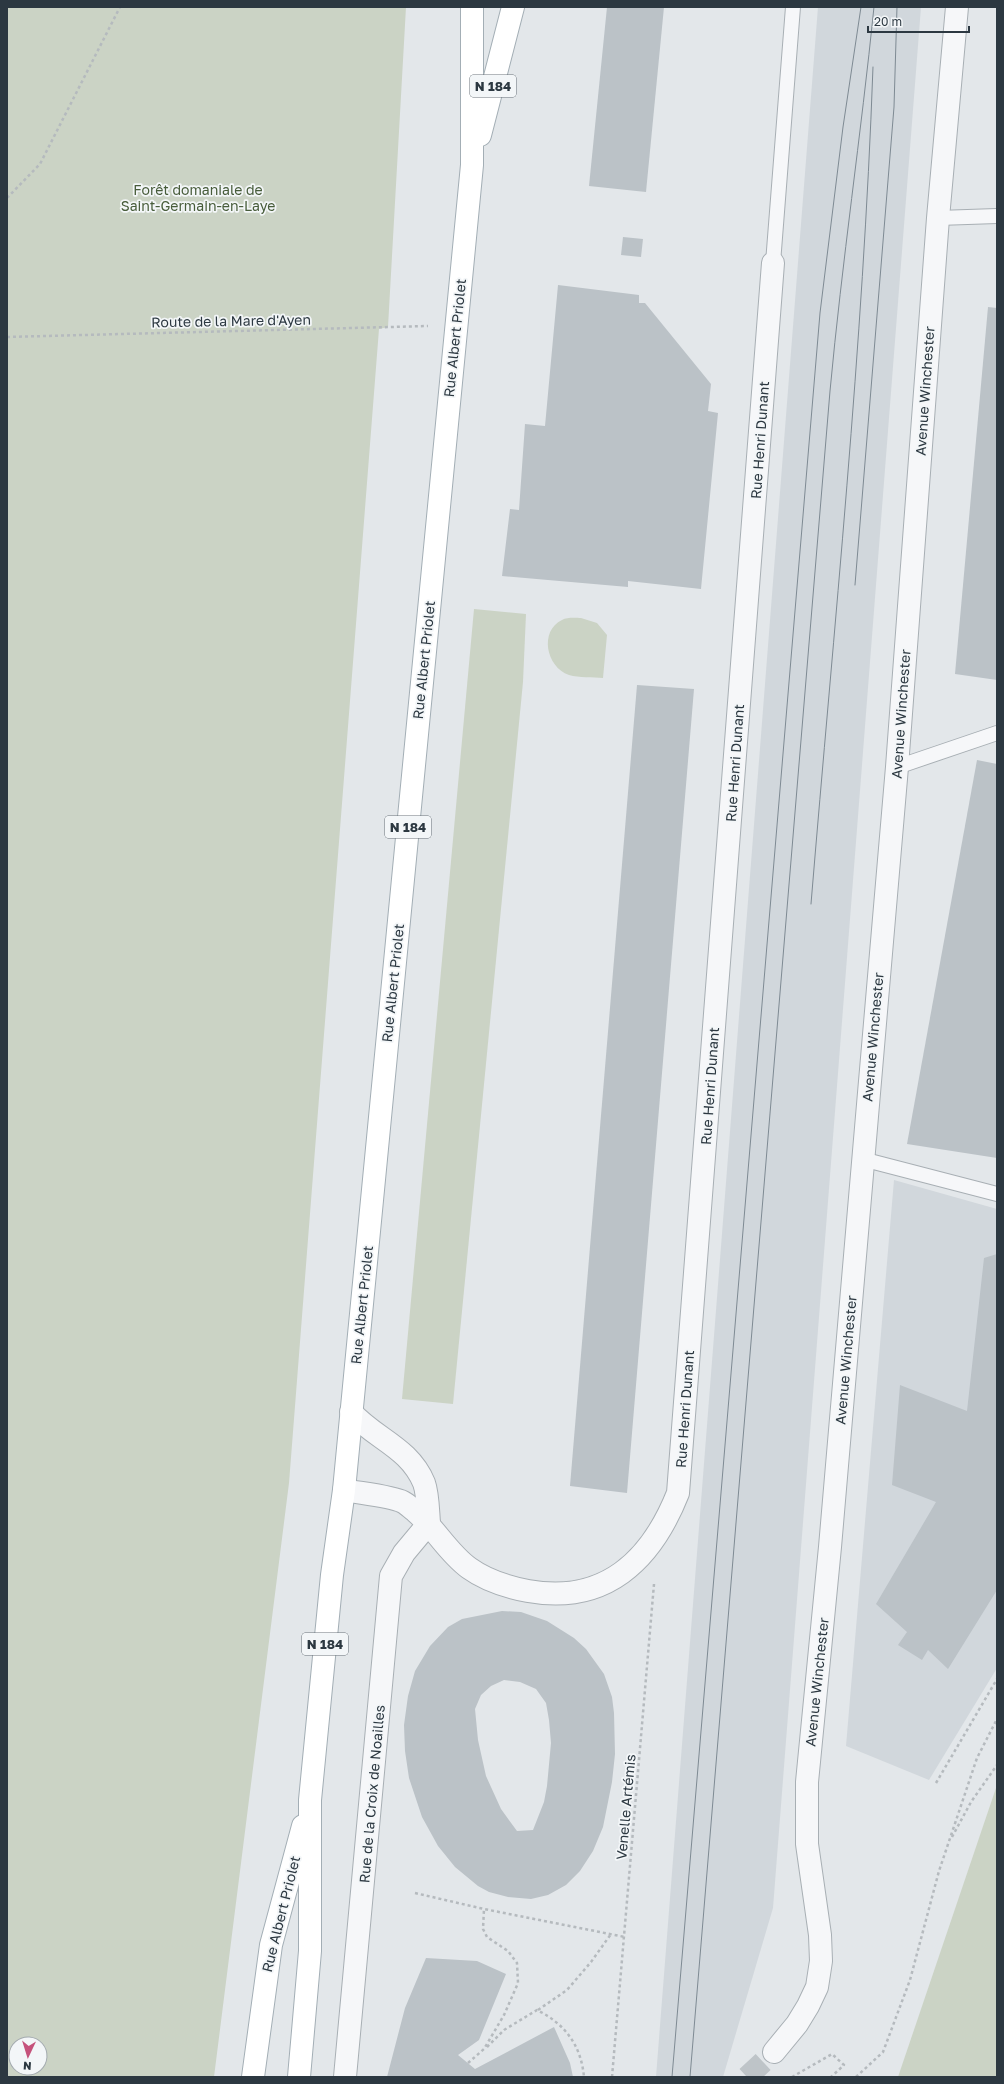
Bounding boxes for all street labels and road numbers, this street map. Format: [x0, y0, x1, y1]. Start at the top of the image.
road number: N 184 [470, 75, 516, 97]
street label: Rue Albert Priolet [440, 278, 469, 398]
street label: Route de la Mare d'Ayen [151, 311, 311, 330]
street label: Avenue Winchester [911, 325, 938, 456]
street label: Rue Henri Dunant [747, 380, 772, 500]
street label: Rue Albert Priolet [409, 600, 438, 720]
street label: Avenue Winchester [887, 648, 914, 779]
street label: Rue Henri Dunant [722, 703, 747, 823]
road number: N 184 [385, 816, 431, 838]
street label: Rue Albert Priolet [378, 923, 407, 1043]
street label: Avenue Winchester [858, 971, 887, 1102]
street label: Rue Henri Dunant [697, 1026, 722, 1146]
street label: Rue Albert Priolet [347, 1245, 376, 1365]
street label: Avenue Winchester [831, 1294, 860, 1425]
street label: Rue Henri Dunant [672, 1349, 697, 1469]
street label: Avenue Winchester [801, 1616, 832, 1747]
road number: N 184 [302, 1633, 348, 1655]
street label: Rue de la Croix de Noailles [355, 1704, 388, 1884]
street label: Venelle Artémis [612, 1753, 639, 1861]
street label: Rue Albert Priolet [258, 1854, 303, 1974]

